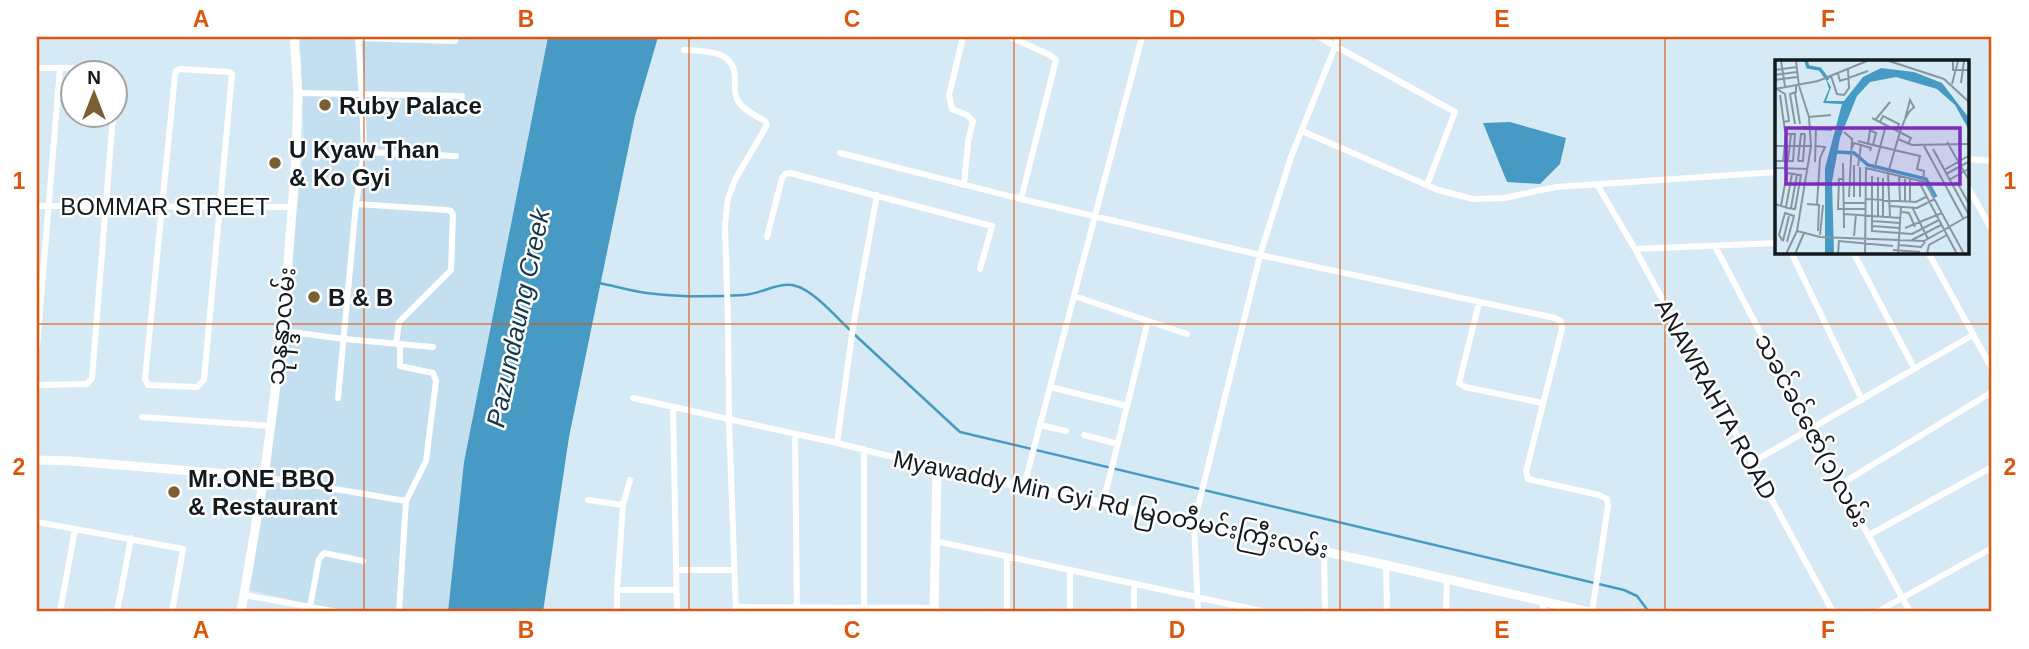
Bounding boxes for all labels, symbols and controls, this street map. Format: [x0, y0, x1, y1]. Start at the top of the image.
text: A [193, 6, 209, 32]
text: B [518, 6, 534, 32]
text: C [844, 6, 860, 32]
text: D [1169, 6, 1185, 32]
text: E [1494, 6, 1510, 32]
text: F [1821, 6, 1835, 32]
north arrow [60, 60, 130, 130]
inset map [1775, 60, 1969, 254]
text: N [87, 67, 101, 88]
place label: Ruby Palace [339, 92, 482, 119]
marker: Ruby Palace [317, 97, 333, 113]
place label: U Kyaw Than & Ko Gyi [289, 136, 440, 191]
marker: U Kyaw Than & Ko Gyi [267, 155, 283, 171]
text: 1 [13, 168, 26, 194]
text: 1 [2004, 168, 2017, 194]
street label: BOMMAR STREET [60, 193, 270, 220]
water label: Pazundaung Creek [480, 204, 556, 430]
street label: သုနန္ဒာလမ်း [259, 266, 307, 387]
place label: B & B [328, 284, 393, 311]
marker: B & B [306, 289, 322, 305]
street label: ANAWRAHTA ROAD [1650, 294, 1782, 504]
street label: သခင်ခင်ဇော်(၁)လမ်း [1750, 328, 1876, 531]
street label: Myawaddy Min Gyi Rd မြဝတီမင်းကြီးလမ်း [890, 443, 1331, 569]
text: 2 [13, 454, 25, 480]
text: 2 [2004, 454, 2016, 480]
place label: Mr.ONE BBQ & Restaurant [188, 465, 337, 520]
marker: Mr.ONE BBQ & Restaurant [166, 484, 182, 500]
text: A [193, 617, 209, 643]
text: B [518, 617, 534, 643]
text: C [844, 617, 860, 643]
text: D [1169, 617, 1185, 643]
text: E [1494, 617, 1510, 643]
text: F [1821, 617, 1835, 643]

